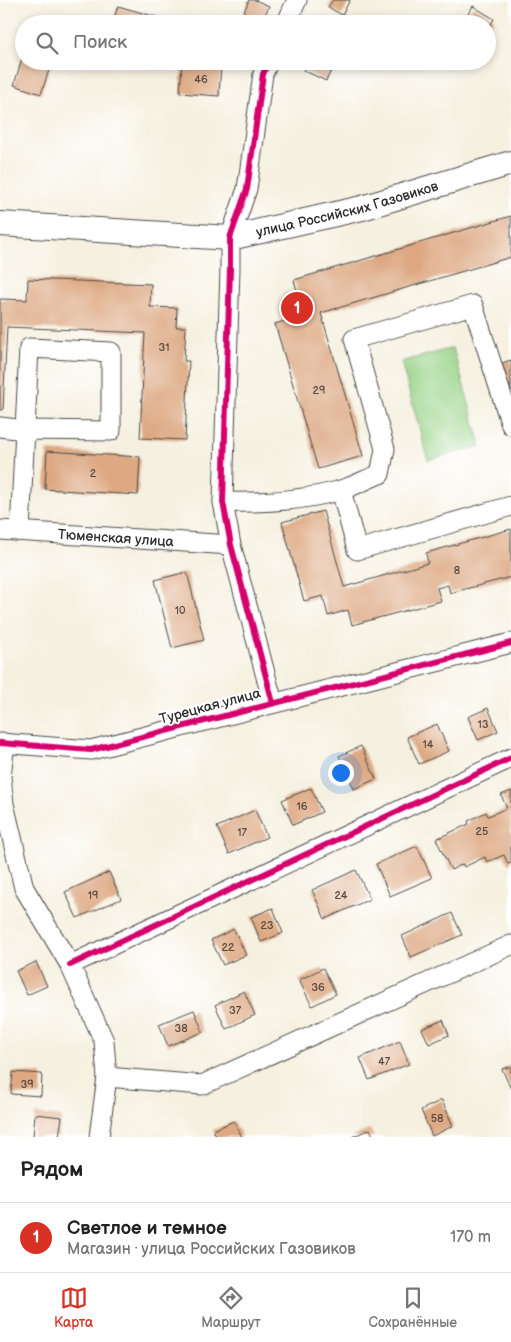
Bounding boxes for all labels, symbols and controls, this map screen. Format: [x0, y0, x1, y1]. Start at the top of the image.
search box [15, 15, 496, 70]
icon: search [33, 29, 61, 57]
text: Поиск [73, 31, 127, 54]
house number: 46 [194, 73, 208, 86]
street label: улица Российских Газовиков [254, 177, 441, 240]
pin: 1 [281, 289, 313, 327]
house number: 31 [158, 341, 170, 354]
house number: 29 [313, 384, 325, 397]
house number: 2 [90, 467, 97, 480]
street label: Тюменская улица [57, 525, 175, 550]
house number: 8 [454, 564, 460, 577]
house number: 10 [175, 604, 186, 617]
street label: Турецкая улица [157, 684, 263, 728]
house number: 13 [477, 718, 489, 731]
house number: 14 [423, 738, 434, 751]
your location [328, 760, 354, 786]
house number: 16 [297, 800, 308, 813]
house number: 25 [476, 825, 488, 838]
house number: 17 [237, 826, 247, 839]
house number: 19 [88, 889, 98, 902]
house number: 24 [334, 889, 348, 902]
house number: 23 [260, 919, 274, 932]
house number: 22 [222, 941, 235, 954]
house number: 36 [311, 981, 325, 994]
house number: 37 [229, 1004, 242, 1017]
house number: 38 [174, 1022, 188, 1035]
house number: 47 [378, 1055, 391, 1068]
house number: 39 [20, 1078, 34, 1091]
house number: 58 [431, 1112, 443, 1125]
text: Рядом [20, 1157, 83, 1182]
text: Светлое и темное [67, 1217, 227, 1240]
text: 1 [33, 1228, 39, 1247]
text: 170 m [450, 1228, 491, 1247]
text: Магазин · улица Российских Газовиков [67, 1240, 356, 1259]
tab: Карта [54, 1284, 93, 1331]
tab: Маршрут [201, 1284, 261, 1331]
tab: Сохранённые [369, 1284, 457, 1331]

